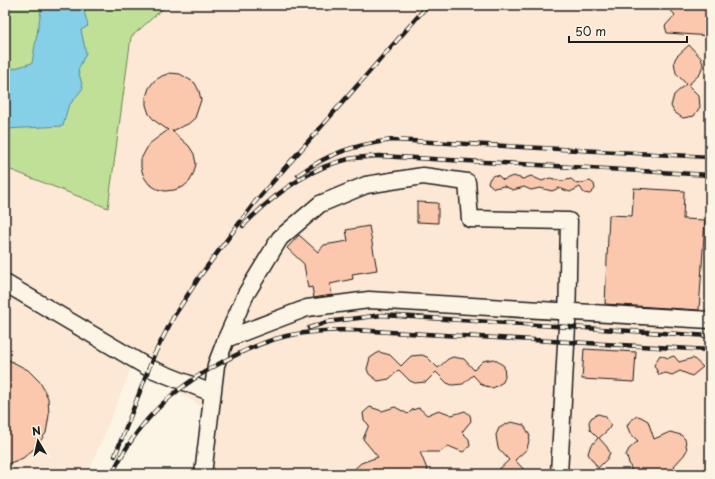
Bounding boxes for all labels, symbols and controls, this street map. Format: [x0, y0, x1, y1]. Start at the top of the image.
scale bar [569, 18, 687, 44]
text: 50 m [575, 22, 606, 40]
north arrow [18, 421, 58, 461]
text: N [31, 422, 42, 440]

